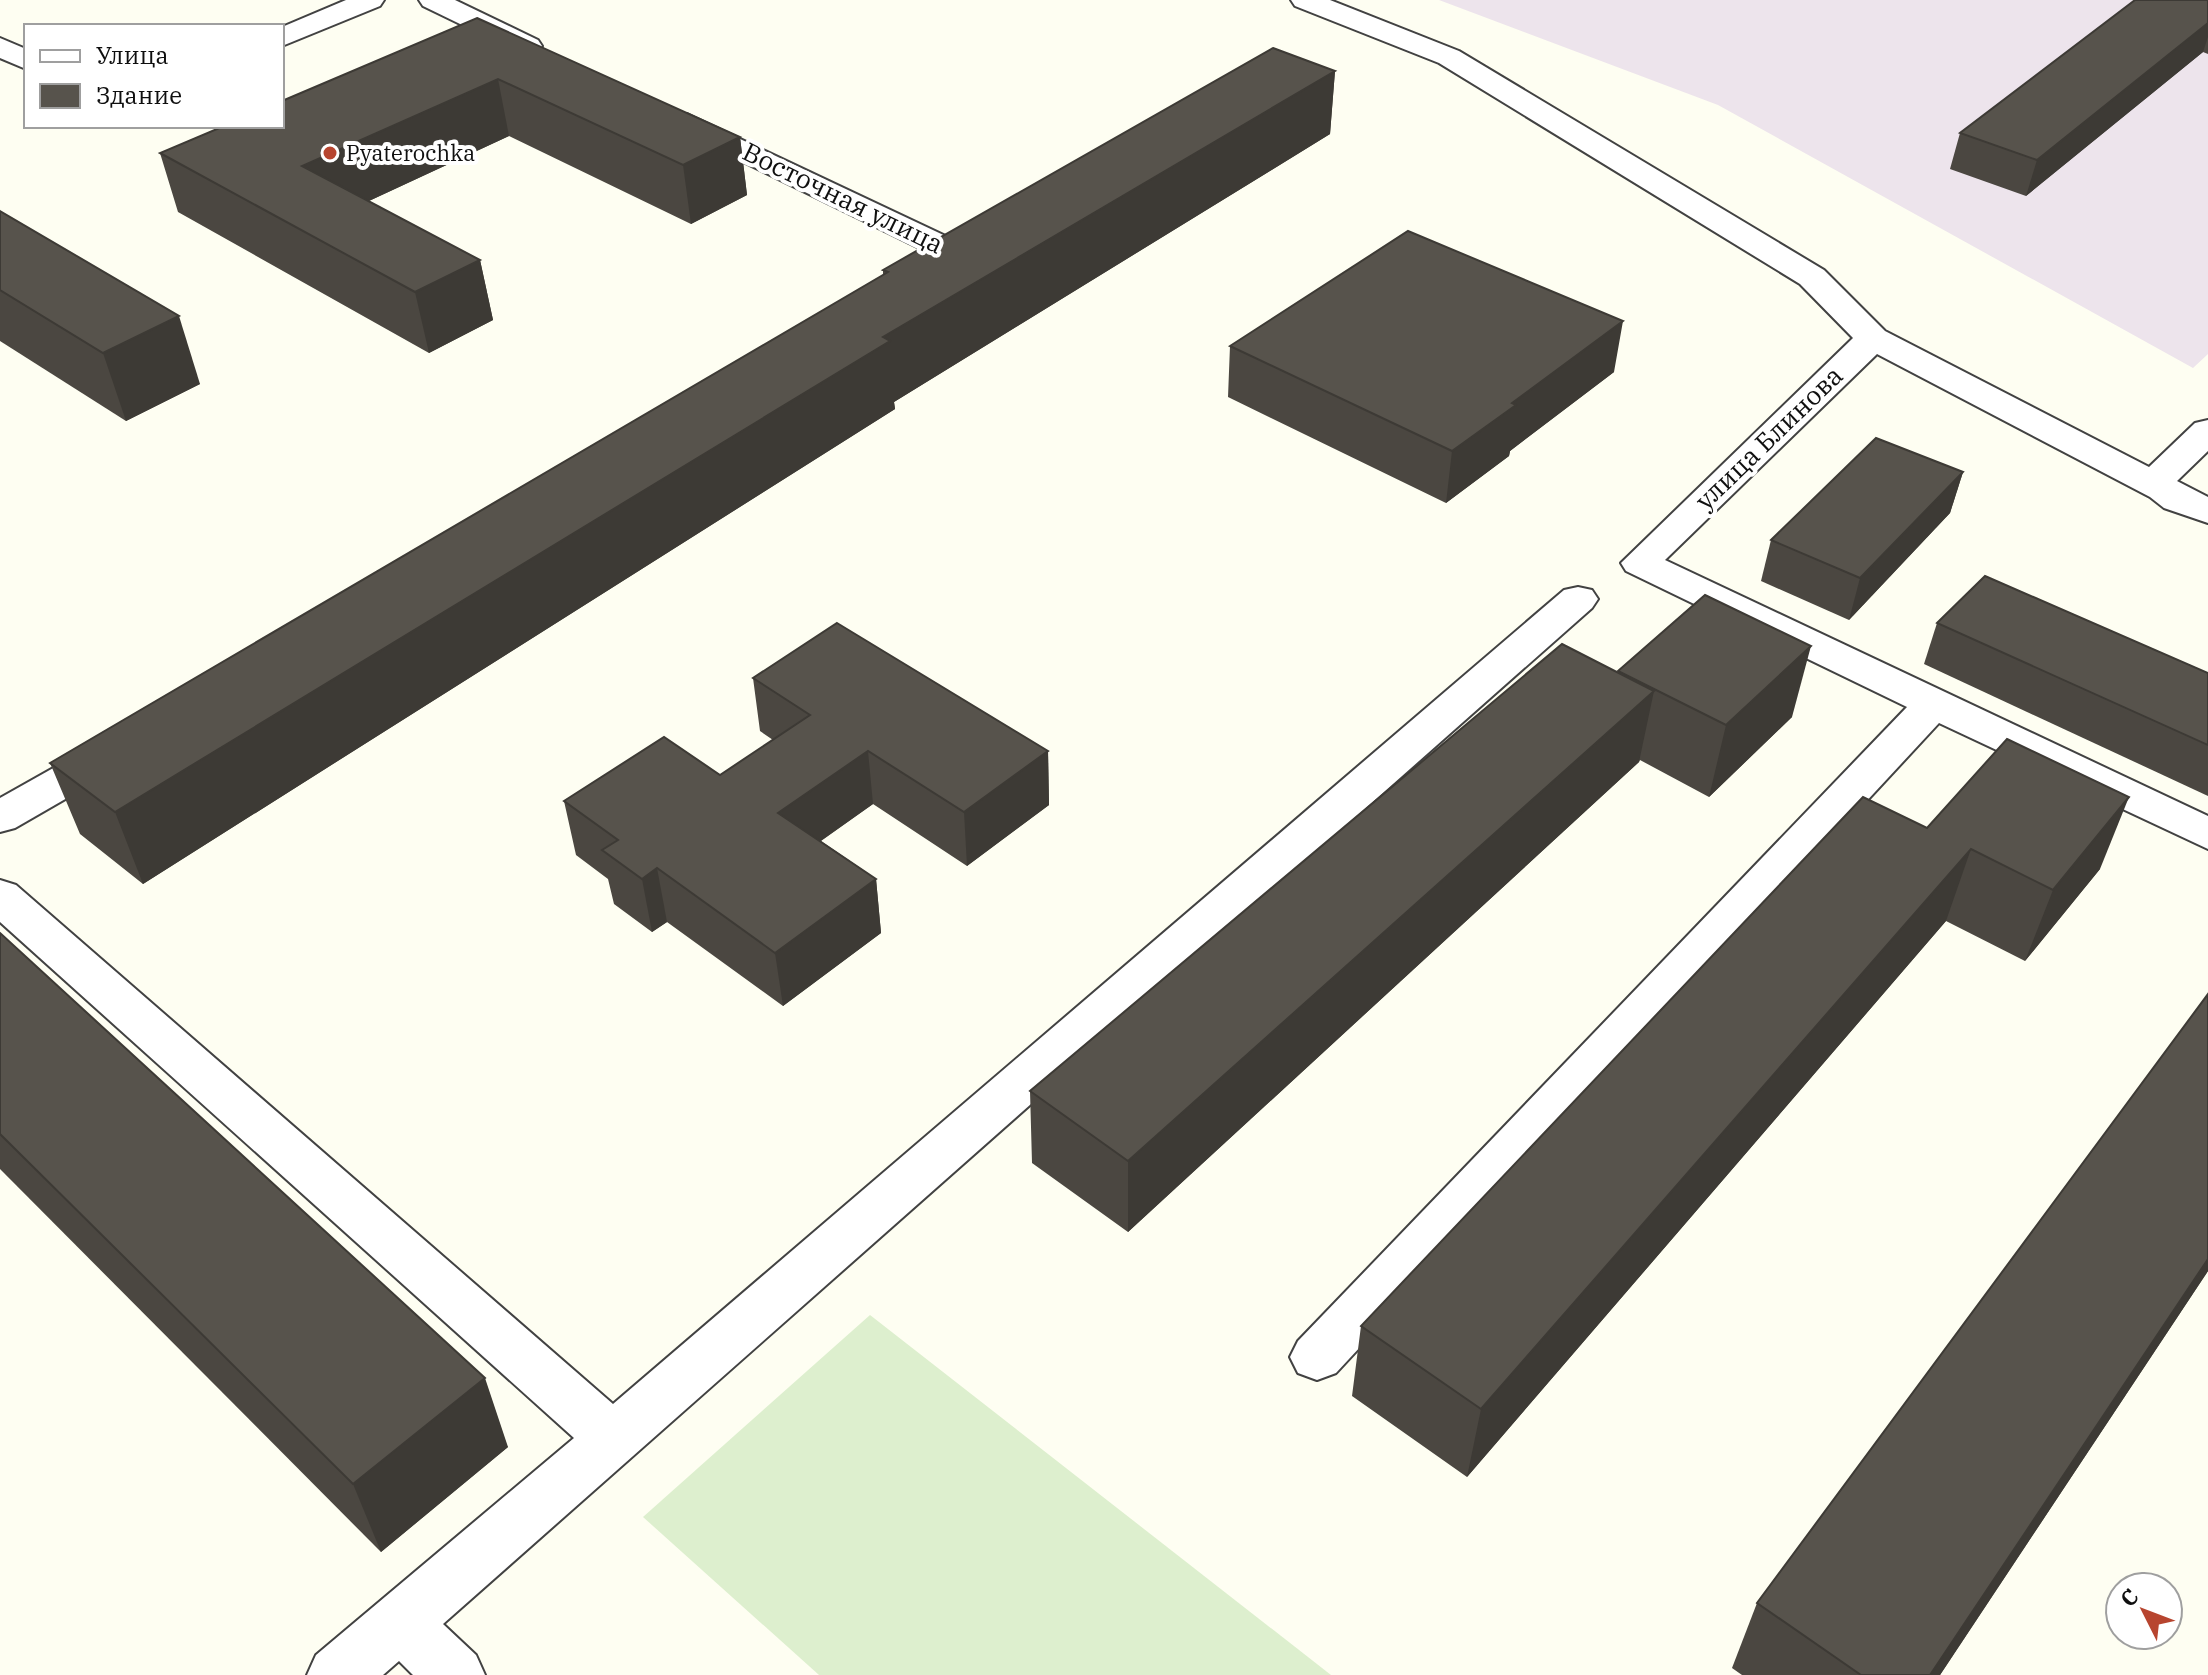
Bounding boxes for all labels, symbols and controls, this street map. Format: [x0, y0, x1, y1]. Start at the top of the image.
legend [24, 24, 284, 128]
text: Улица [96, 39, 169, 71]
text: Здание [96, 79, 182, 111]
street label: Восточная улица [737, 134, 949, 260]
place label: Pyaterochka [346, 138, 475, 167]
marker: Pyaterochka [321, 144, 339, 162]
street label: улица Блинова [1687, 358, 1849, 516]
north arrow [2104, 1571, 2184, 1651]
text: С [2113, 1582, 2144, 1612]

